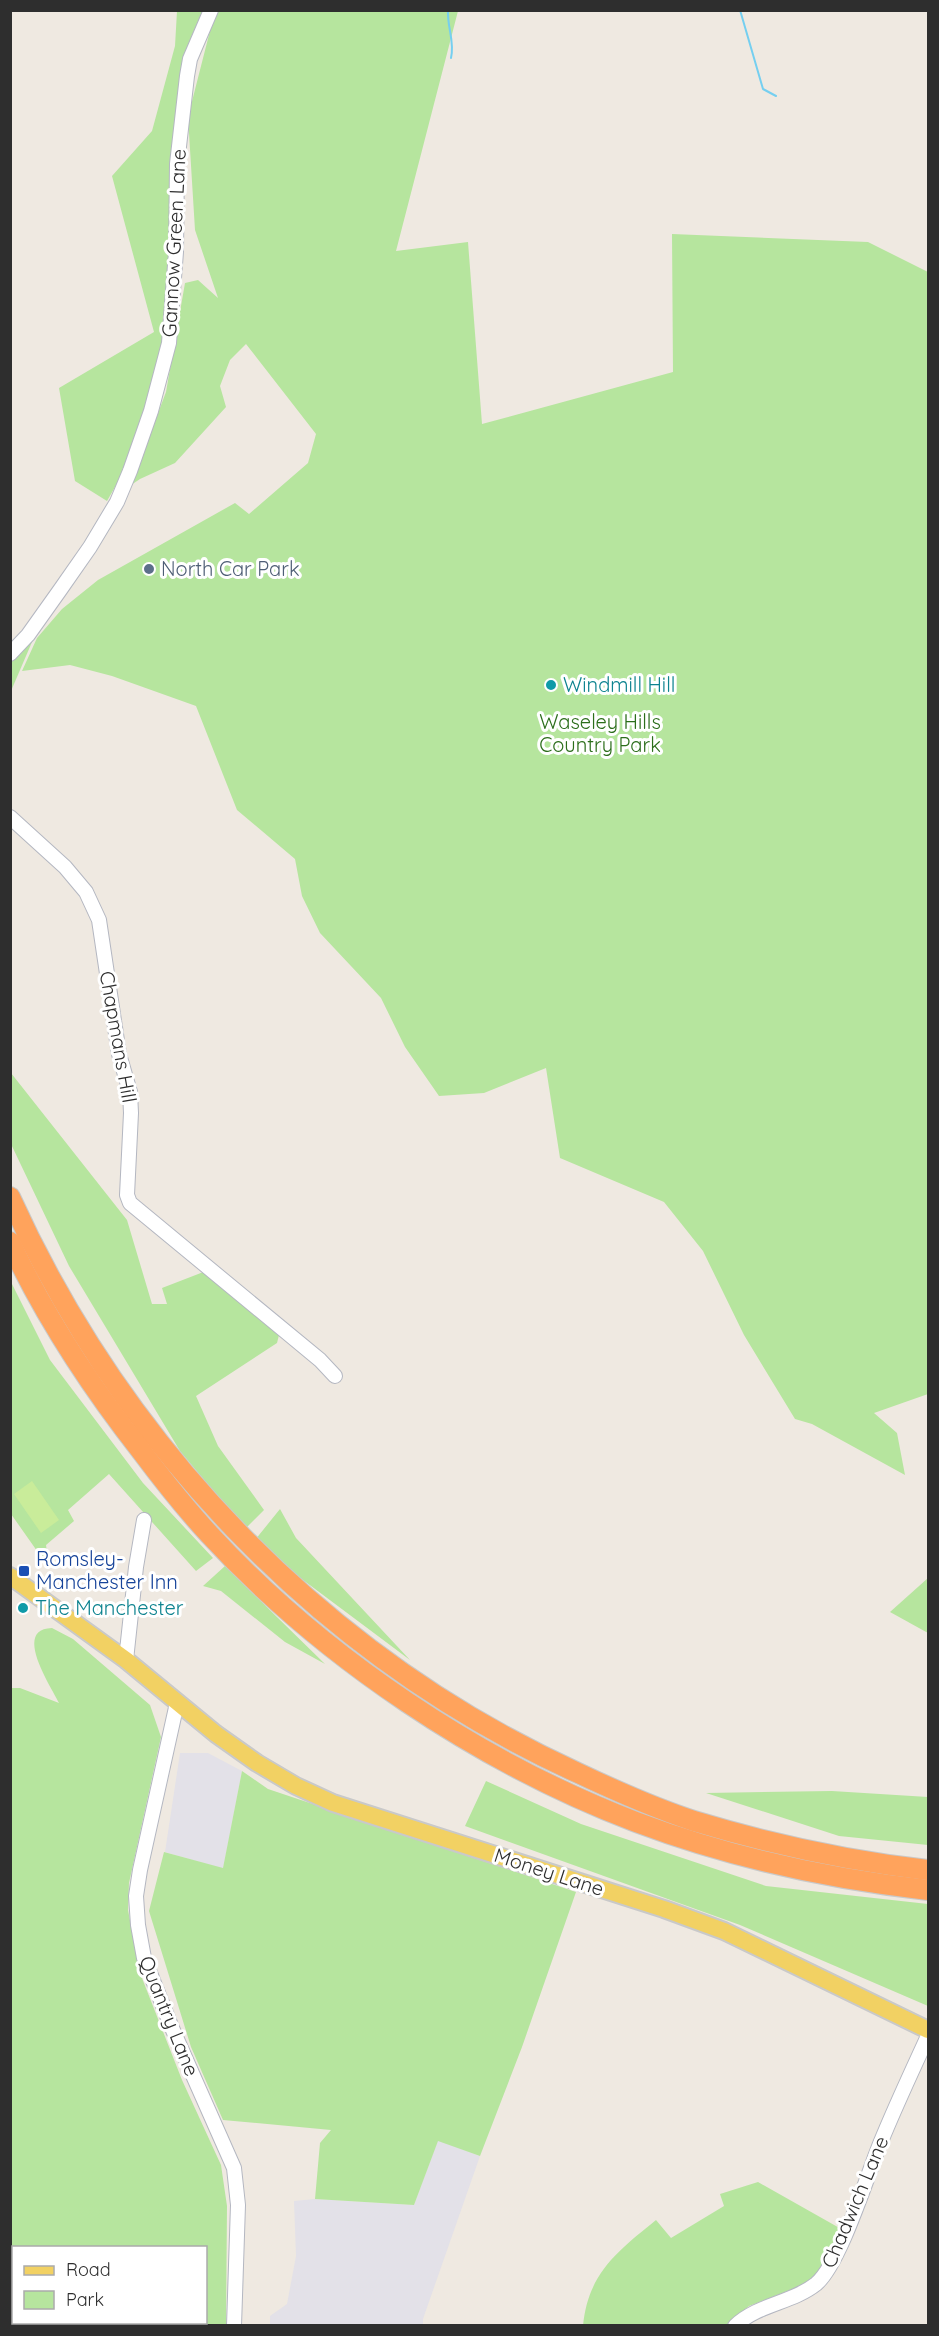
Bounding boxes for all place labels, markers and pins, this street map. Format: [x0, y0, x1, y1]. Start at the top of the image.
place label: North Car Park [161, 556, 300, 581]
marker: North Car Park [142, 562, 156, 576]
place label: Windmill Hill [563, 672, 675, 697]
marker: Windmill Hill [544, 678, 558, 692]
place label: Romsley- Manchester Inn [36, 1546, 178, 1594]
marker: Romsley- Manchester Inn [17, 1564, 31, 1578]
place label: The Manchester [35, 1595, 184, 1620]
marker: The Manchester [16, 1601, 30, 1615]

